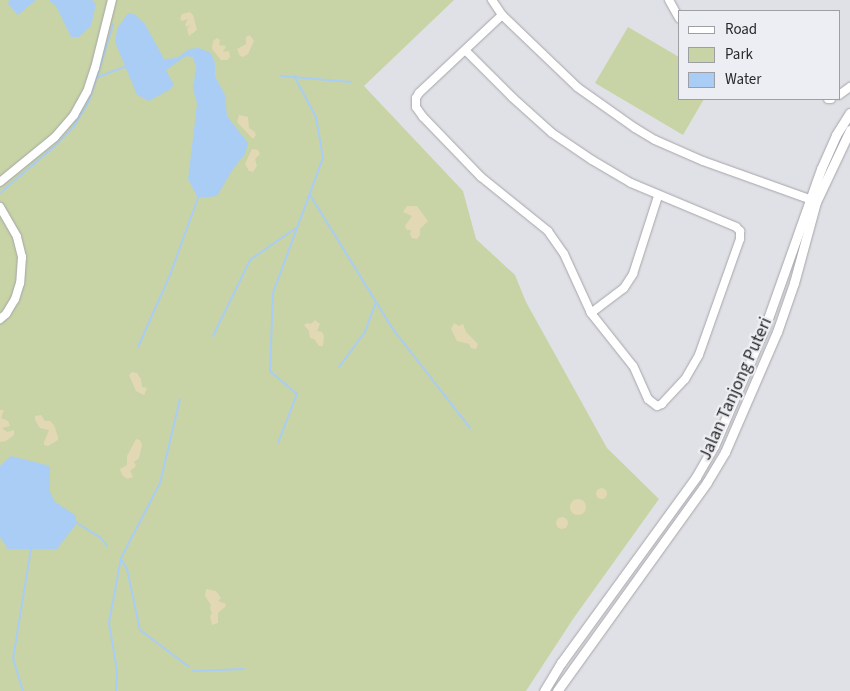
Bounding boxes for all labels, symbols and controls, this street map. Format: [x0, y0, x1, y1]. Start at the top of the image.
legend [678, 10, 840, 100]
text: Road [725, 19, 757, 40]
text: Park [725, 44, 753, 65]
text: Water [725, 69, 761, 90]
street label: Jalan Tanjong Puteri [695, 314, 777, 464]

